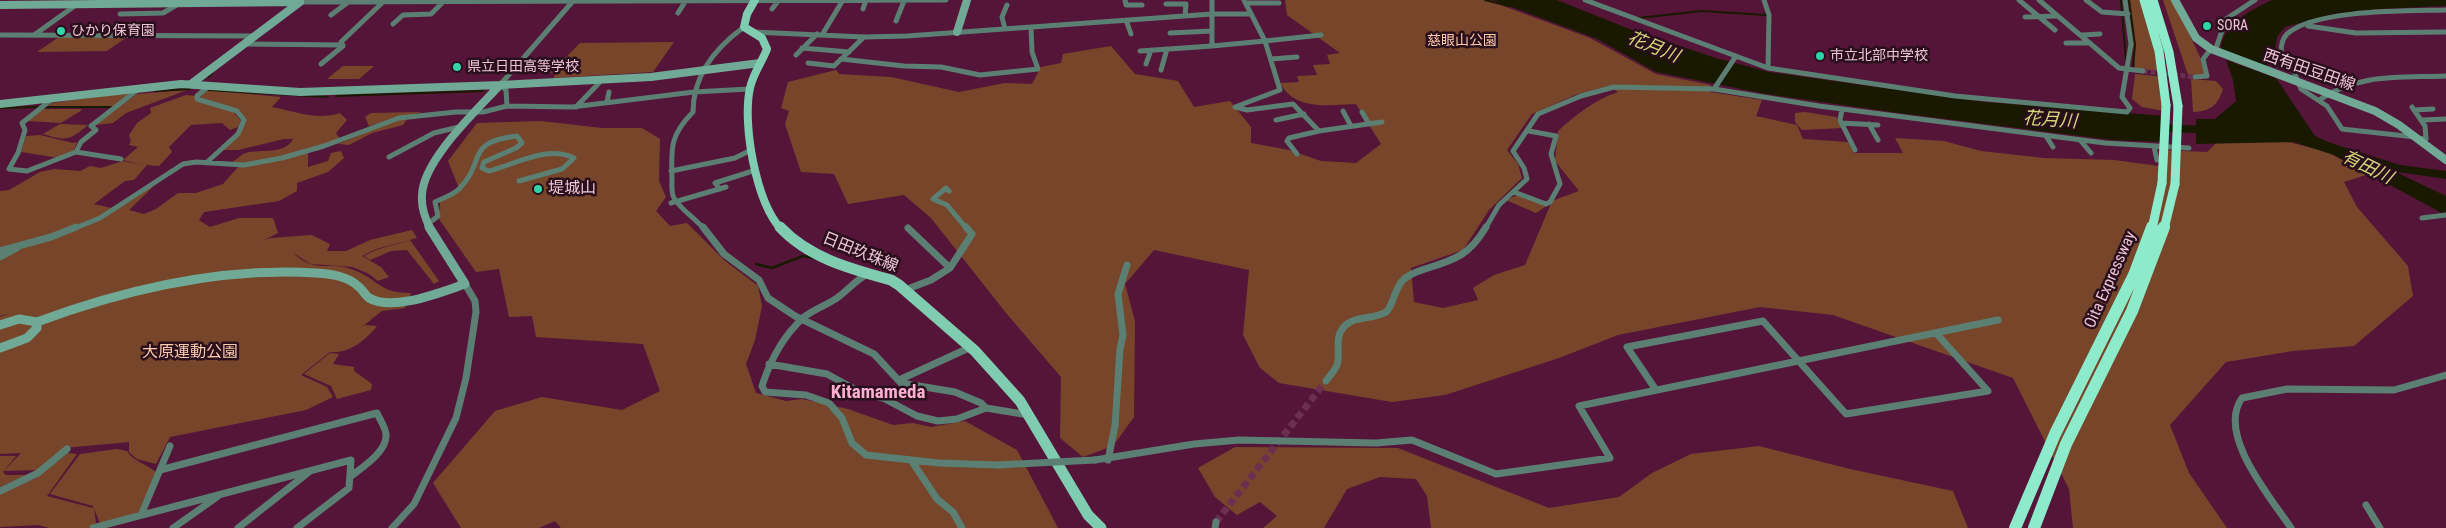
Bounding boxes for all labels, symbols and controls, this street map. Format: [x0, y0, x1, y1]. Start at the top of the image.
place label: SORA [2217, 18, 2248, 34]
marker: SORA [2201, 20, 2213, 32]
place label: ひかり保育園 [71, 23, 155, 39]
marker: ひかり保育園 [55, 25, 67, 37]
water label: 花月川 [1624, 28, 1682, 68]
park label: 慈眼山公園 [1427, 33, 1497, 49]
street label: 西有田豆田線 [2260, 46, 2358, 96]
place label: 市立北部中学校 [1830, 48, 1928, 64]
marker: 市立北部中学校 [1814, 50, 1826, 62]
place label: 県立日田高等学校 [467, 59, 579, 75]
marker: 県立日田高等学校 [451, 61, 463, 73]
water label: 花月川 [2022, 108, 2078, 134]
water label: 有田川 [2338, 146, 2396, 190]
place label: 堤城山 [548, 179, 596, 199]
marker: 堤城山 [532, 183, 544, 195]
street label: 日田玖珠線 [819, 229, 901, 277]
street label: Oita Expressway [2081, 229, 2141, 331]
park label: 大原運動公園 [142, 343, 238, 363]
district label: Kitamameda [831, 382, 925, 404]

